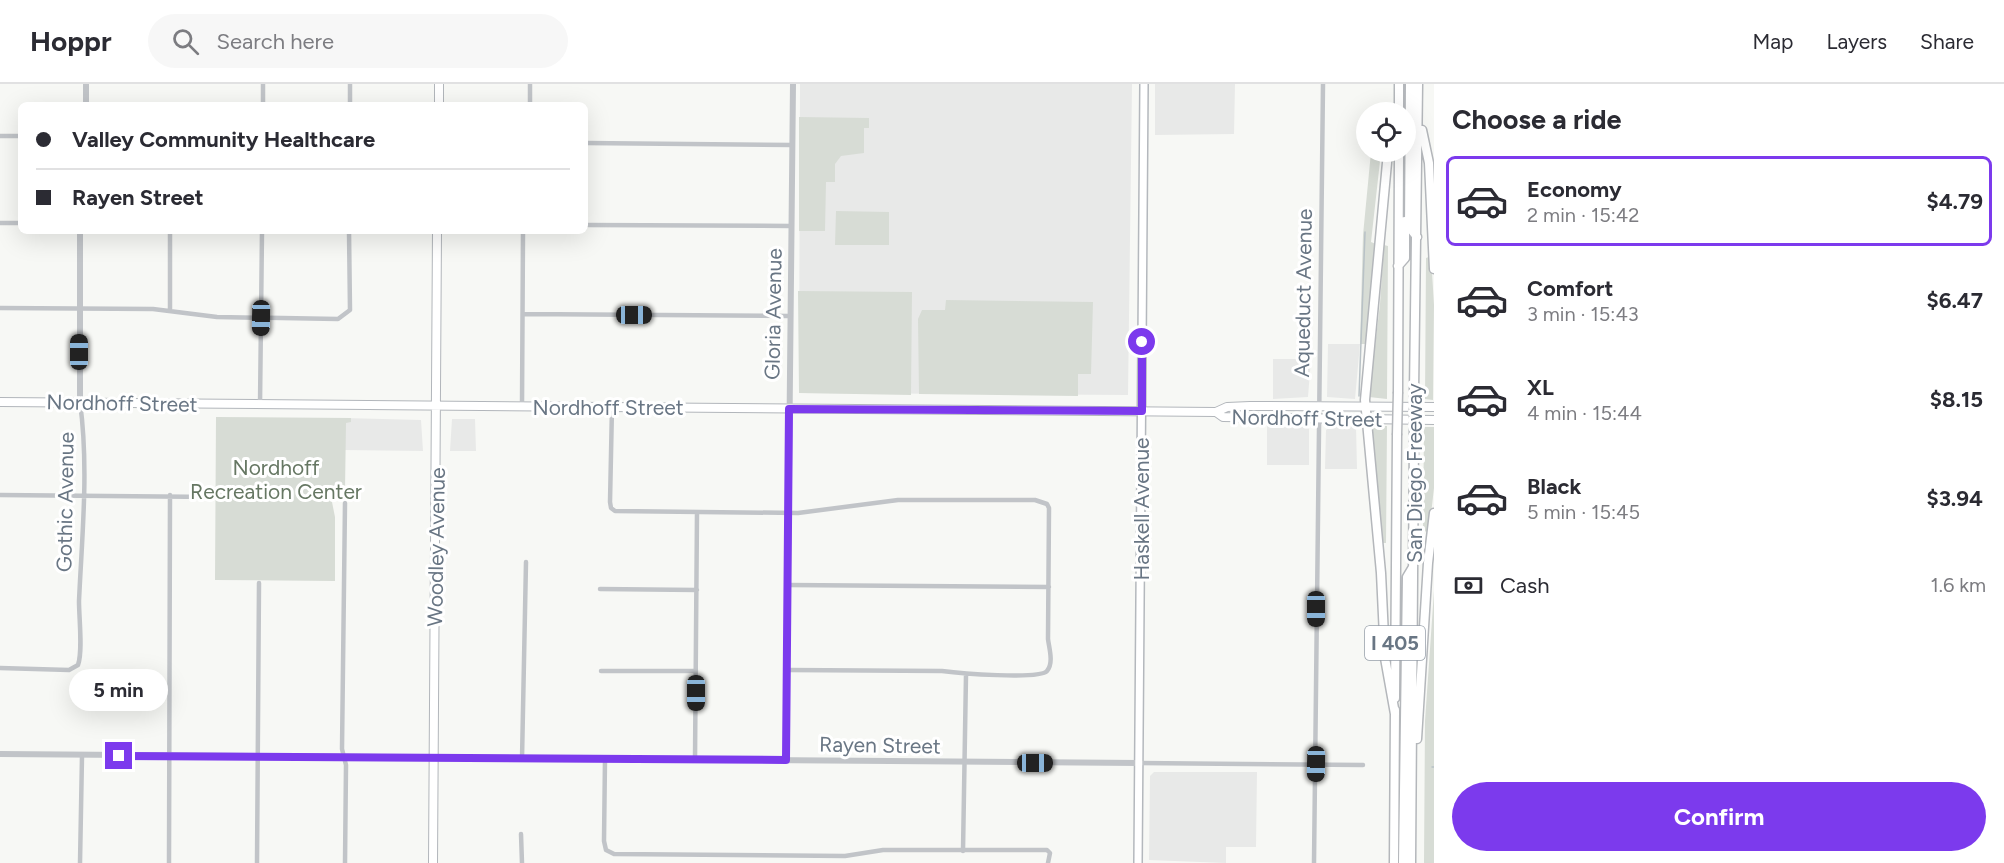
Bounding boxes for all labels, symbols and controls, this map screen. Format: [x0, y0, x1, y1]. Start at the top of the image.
search box [148, 14, 568, 68]
text: Hoppr [30, 24, 112, 58]
icon: search [169, 25, 202, 58]
text: Search here [217, 28, 334, 55]
text: Map [1753, 29, 1793, 54]
text: Layers [1826, 29, 1887, 54]
text: Share [1920, 29, 1974, 54]
map controls [1356, 102, 1416, 162]
button: locate [1356, 102, 1416, 162]
text: Choose a ride [1452, 103, 1621, 136]
text: Valley Community Healthcare [72, 126, 375, 153]
icon: car [1455, 174, 1509, 228]
text: Economy [1527, 176, 1622, 203]
text: Rayen Street [72, 184, 204, 211]
text: $4.79 [1926, 188, 1983, 215]
text: 2 min · 15:42 [1527, 203, 1639, 227]
street label: Aqueduct Avenue [1289, 208, 1317, 378]
street label: Gloria Avenue [759, 248, 787, 380]
icon: car [1455, 273, 1509, 327]
text: Comfort [1527, 275, 1613, 302]
text: $6.47 [1926, 287, 1983, 314]
car [252, 300, 270, 336]
text: 3 min · 15:43 [1527, 302, 1639, 326]
car [616, 306, 652, 324]
route start [1128, 328, 1155, 355]
car [70, 334, 88, 370]
icon: car [1455, 372, 1509, 426]
text: XL [1527, 374, 1554, 401]
street label: San Diego Freeway [1402, 383, 1427, 563]
text: $8.15 [1930, 386, 1983, 413]
street label: Nordhoff Street [46, 389, 198, 417]
street label: Nordhoff Street [532, 395, 684, 420]
text: 4 min · 15:44 [1527, 401, 1642, 425]
street label: Nordhoff Street [1231, 404, 1383, 432]
street label: Gothic Avenue [51, 432, 79, 572]
street label: Haskell Avenue [1129, 437, 1154, 581]
park label: Nordhoff Recreation Center [190, 455, 362, 504]
street label: Woodley Avenue [422, 467, 450, 627]
icon: car [1455, 471, 1509, 525]
text: Black [1527, 473, 1581, 500]
text: $3.94 [1926, 485, 1983, 512]
text: 5 min · 15:45 [1527, 500, 1640, 524]
icon: cash [1452, 569, 1485, 602]
text: Cash [1500, 572, 1550, 599]
text: 1.6 km [1931, 573, 1986, 597]
car [1307, 591, 1325, 627]
road number: I 405 [1365, 626, 1425, 660]
callout: 5 min [70, 669, 168, 711]
car [687, 675, 705, 711]
text: 5 min [93, 678, 144, 702]
street label: Rayen Street [819, 731, 941, 759]
route end [105, 742, 132, 769]
car [1307, 746, 1325, 782]
car [1017, 754, 1053, 772]
button: Confirm [1452, 782, 1986, 851]

